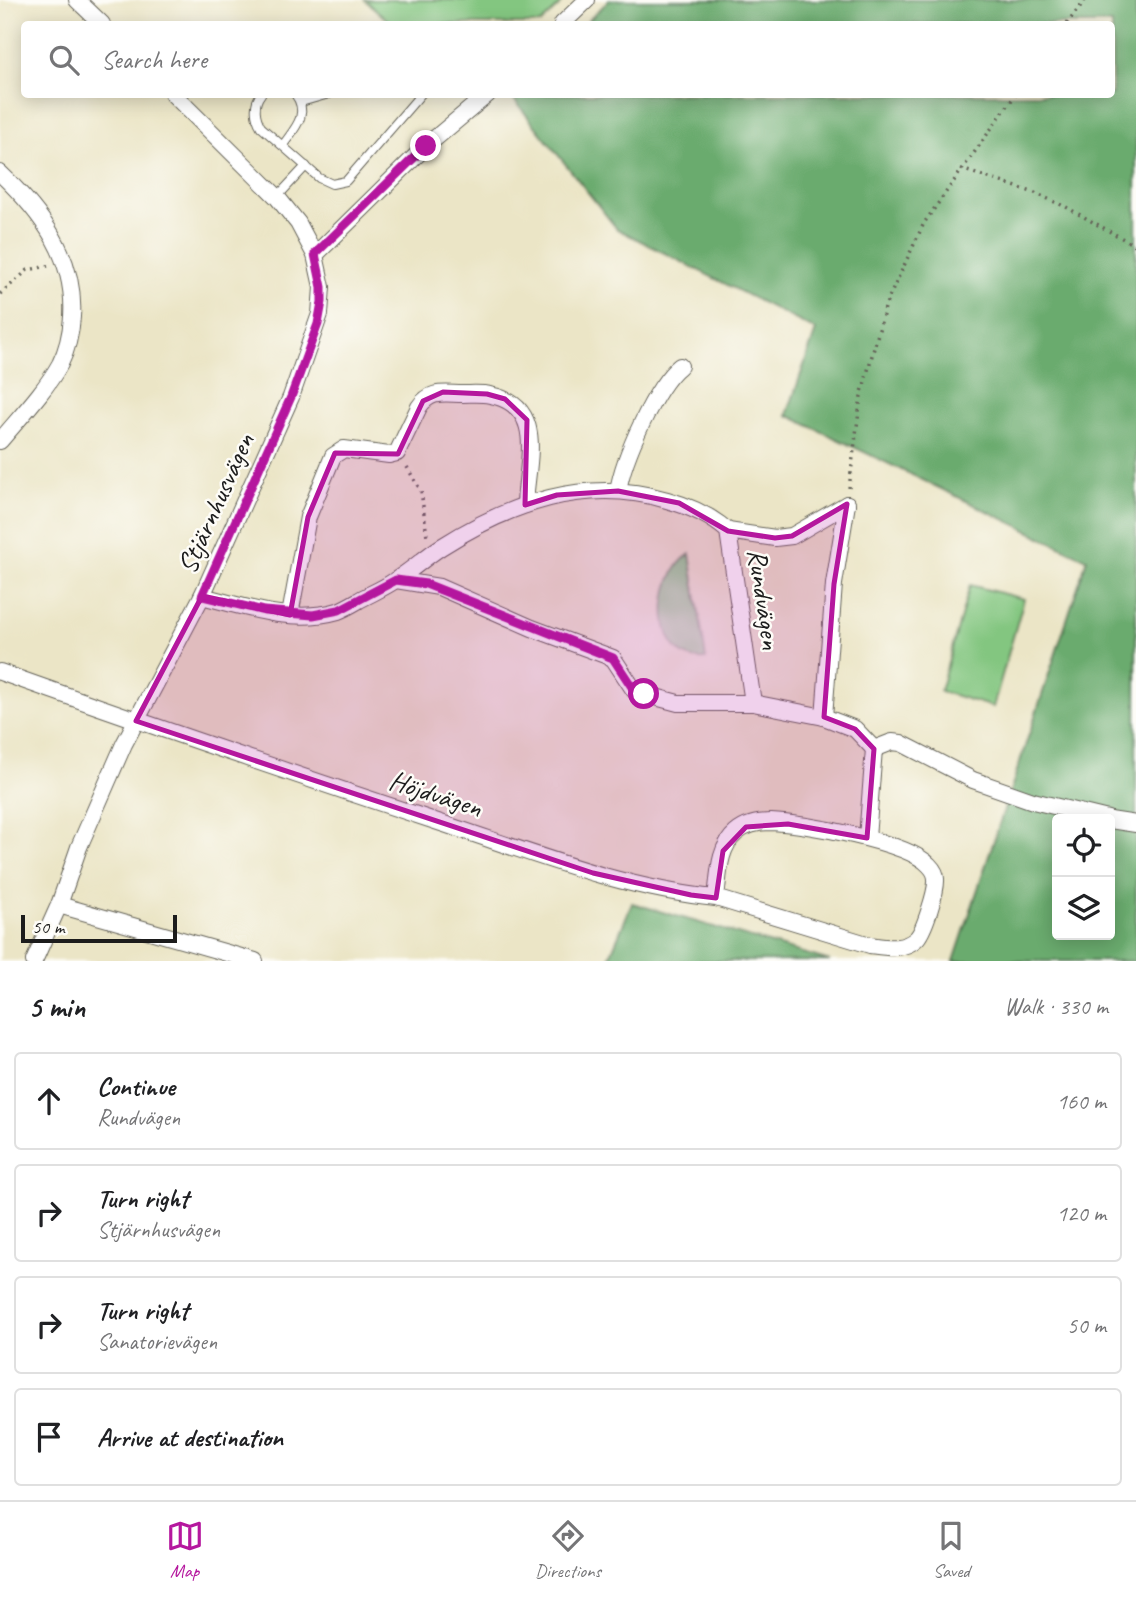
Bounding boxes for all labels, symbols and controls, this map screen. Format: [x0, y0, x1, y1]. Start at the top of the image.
search box [21, 21, 1115, 98]
icon: search [45, 41, 83, 79]
text: Search here [101, 43, 207, 76]
route end [410, 130, 441, 161]
street label: Stjärnhusvägen [169, 427, 262, 579]
street label: Rundvägen [740, 546, 789, 652]
route start [628, 678, 659, 709]
street label: Höjdvägen [385, 762, 487, 825]
map controls [1052, 814, 1115, 940]
button: locate [1052, 814, 1115, 877]
button: layers [1052, 877, 1115, 940]
scale bar [21, 912, 177, 944]
text: 50 m [32, 915, 64, 939]
text: 5 min [28, 988, 85, 1026]
text: Walk · 330 m [1004, 992, 1108, 1021]
text: Continue [97, 1070, 175, 1103]
icon: ahead [30, 1082, 68, 1120]
text: 160 m [1057, 1087, 1106, 1116]
text: Rundvägen [97, 1103, 180, 1132]
text: Turn right [97, 1182, 188, 1215]
icon: right [30, 1194, 68, 1232]
text: 120 m [1057, 1199, 1106, 1228]
text: Stjärnhusvägen [97, 1215, 220, 1244]
text: Turn right [97, 1294, 188, 1327]
icon: right [30, 1306, 68, 1344]
text: 50 m [1067, 1311, 1106, 1340]
text: Sanatorievägen [97, 1327, 217, 1356]
icon: arrive [30, 1418, 68, 1456]
text: Arrive at destination [97, 1421, 283, 1454]
tab: Map [166, 1517, 204, 1583]
tab: Directions [535, 1517, 601, 1583]
tab: Saved [932, 1517, 970, 1583]

